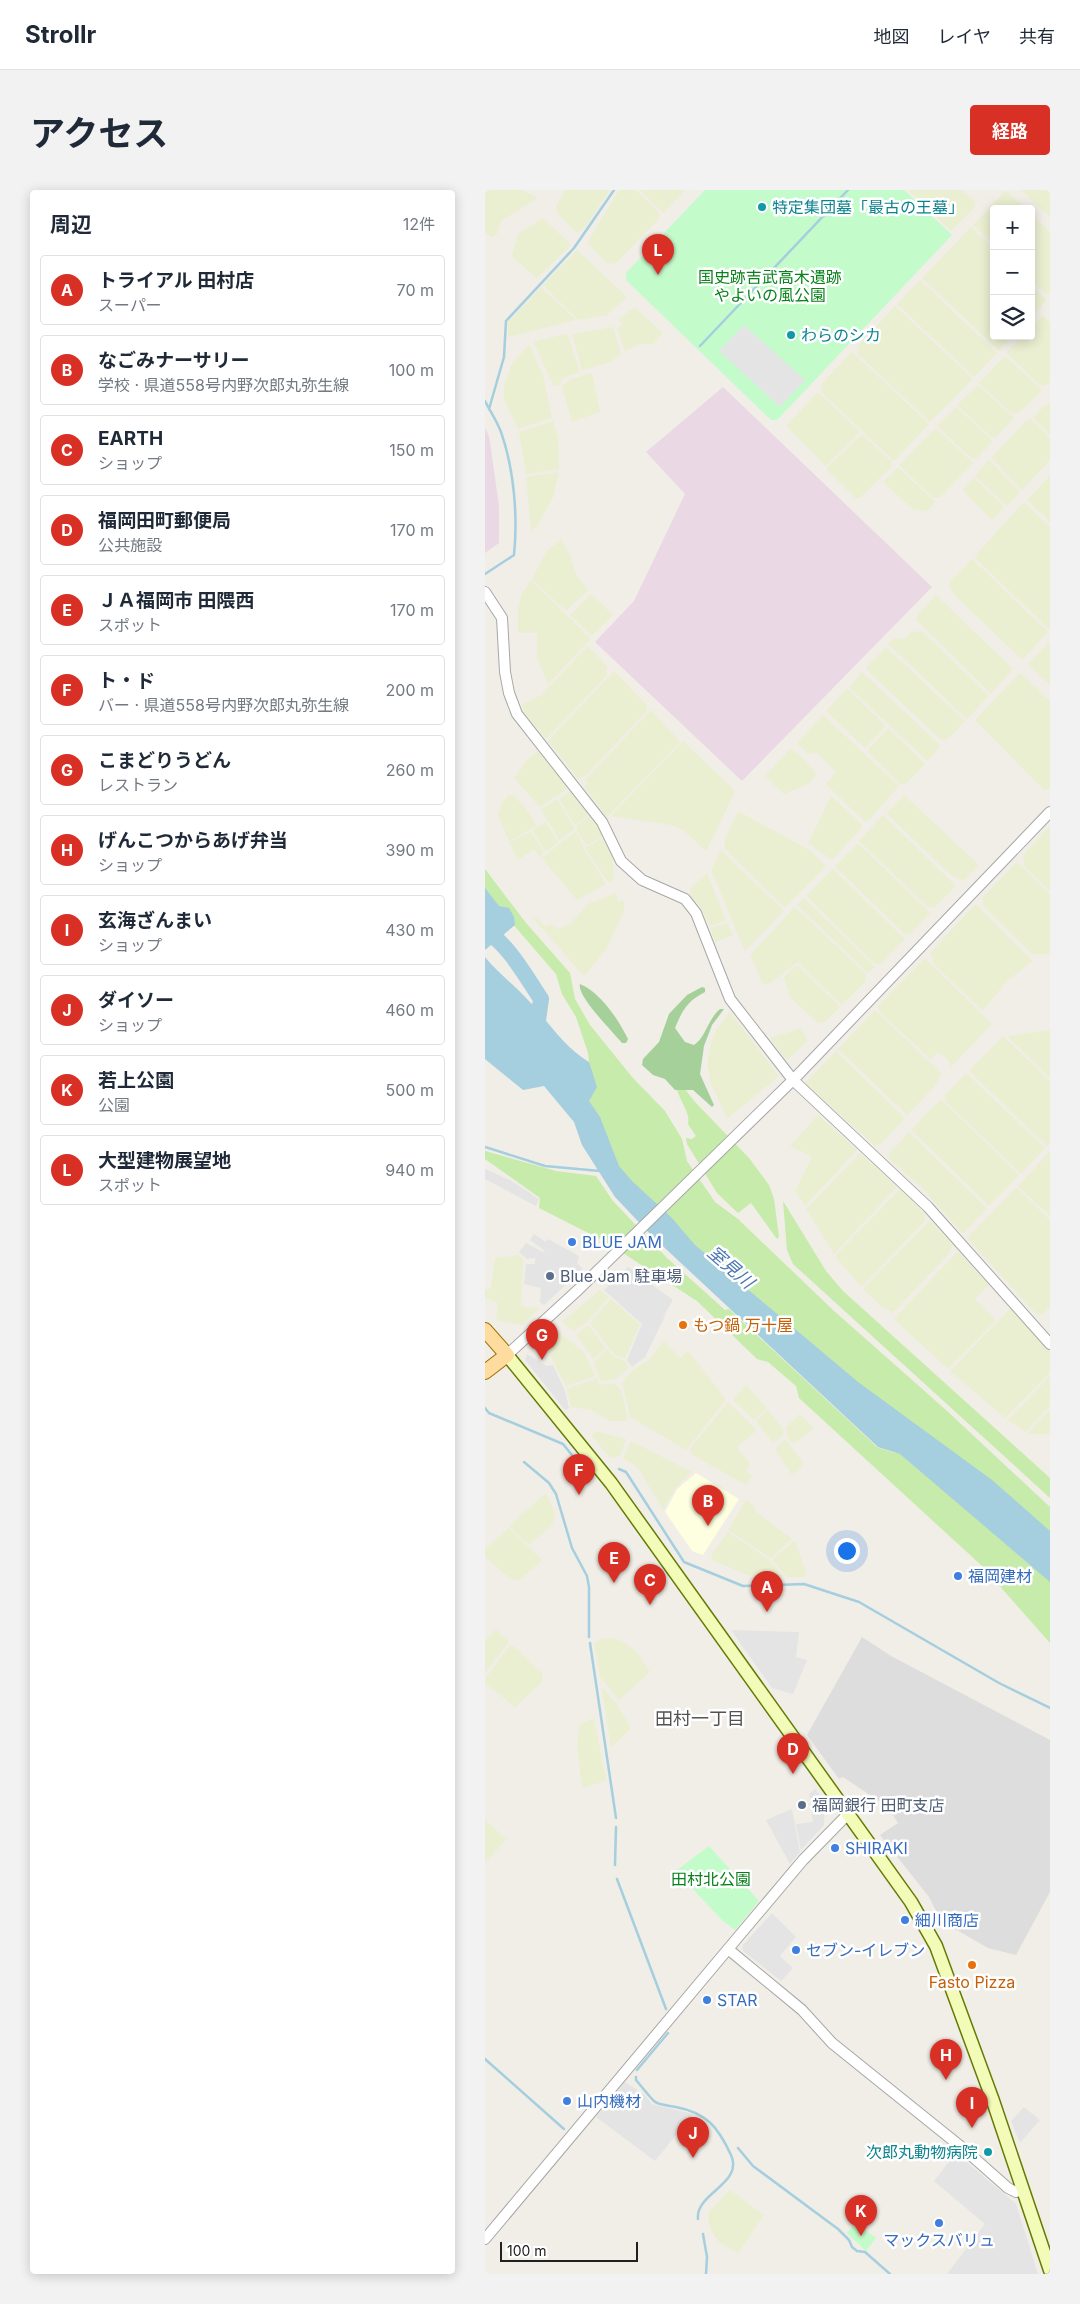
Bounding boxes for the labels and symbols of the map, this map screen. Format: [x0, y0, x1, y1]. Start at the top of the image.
place label: 特定集団墓「最古の王墓」 [772, 197, 964, 217]
marker: 特定集団墓「最古の王墓」 [756, 201, 768, 213]
pin: L [642, 234, 674, 275]
park label: 国史跡吉武高木遺跡 やよいの風公園 [698, 267, 842, 305]
place label: わらのシカ [801, 325, 881, 345]
marker: わらのシカ [785, 329, 797, 341]
place label: BLUE JAM [582, 1232, 662, 1252]
marker: BLUE JAM [566, 1236, 578, 1248]
water label: 室見川 [704, 1241, 760, 1294]
place label: Blue Jam 駐車場 [560, 1266, 682, 1286]
marker: Blue Jam 駐車場 [544, 1270, 556, 1282]
place label: もつ鍋 万十屋 [693, 1315, 793, 1335]
pin: G [526, 1319, 558, 1360]
marker: もつ鍋 万十屋 [677, 1319, 689, 1331]
pin: F [563, 1454, 595, 1495]
pin: B [692, 1485, 724, 1526]
your location [834, 1538, 860, 1564]
pin: E [598, 1542, 630, 1583]
pin: C [634, 1564, 666, 1605]
place label: 福岡建材 [968, 1566, 1032, 1586]
marker: 福岡建材 [952, 1570, 964, 1582]
pin: A [751, 1571, 783, 1612]
district label: 田村一丁目 [655, 1708, 745, 1729]
pin: D [777, 1733, 809, 1774]
place label: 福岡銀行 田町支店 [812, 1795, 945, 1815]
marker: 福岡銀行 田町支店 [796, 1799, 808, 1811]
place label: SHIRAKI [845, 1838, 908, 1858]
marker: SHIRAKI [829, 1842, 841, 1854]
park label: 田村北公園 [671, 1869, 751, 1889]
place label: 細川商店 [915, 1910, 979, 1930]
marker: 細川商店 [899, 1914, 911, 1926]
place label: セブン-イレブン [806, 1940, 925, 1960]
marker: セブン-イレブン [790, 1944, 802, 1956]
marker: Fasto Pizza [966, 1959, 978, 1971]
place label: Fasto Pizza [929, 1972, 1015, 1992]
place label: STAR [717, 1990, 758, 2010]
marker: STAR [701, 1994, 713, 2006]
pin: H [930, 2039, 962, 2080]
pin: I [956, 2087, 988, 2128]
place label: 山内機材 [577, 2091, 641, 2111]
marker: 山内機材 [561, 2095, 573, 2107]
pin: J [677, 2117, 709, 2158]
place label: 次郎丸動物病院 [866, 2142, 978, 2162]
marker: 次郎丸動物病院 [982, 2146, 994, 2158]
pin: K [845, 2195, 877, 2236]
marker: マックスバリュ [933, 2217, 945, 2229]
place label: マックスバリュ [883, 2230, 995, 2250]
scale bar [500, 2239, 637, 2262]

